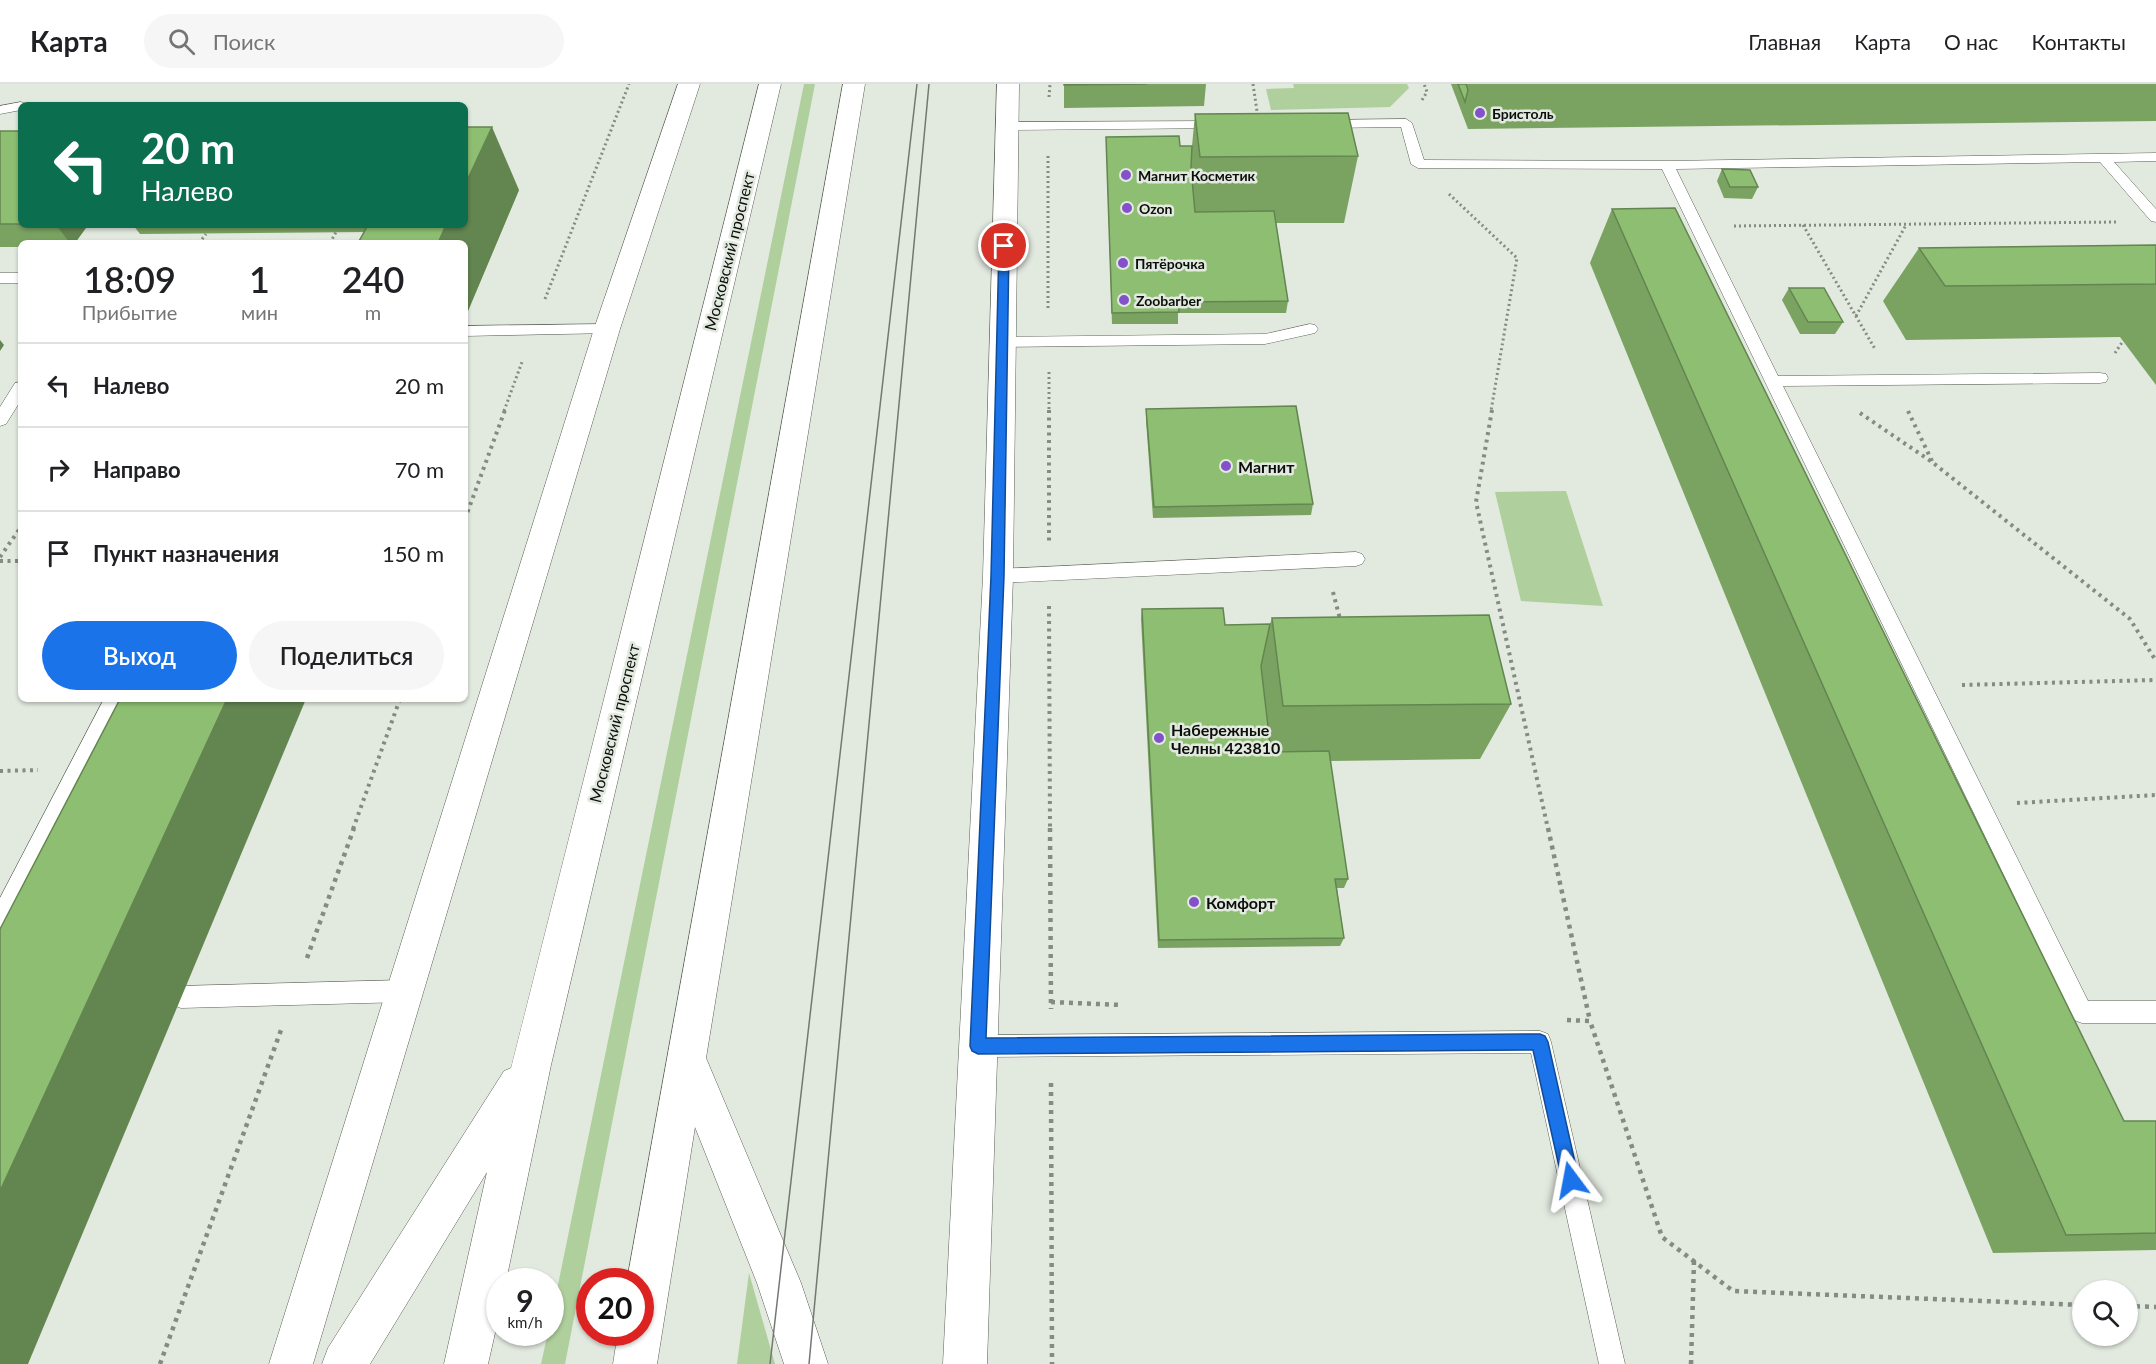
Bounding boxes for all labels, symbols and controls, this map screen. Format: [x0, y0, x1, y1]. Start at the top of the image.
search box [144, 14, 564, 68]
text: Карта [30, 24, 108, 58]
icon: search [165, 25, 198, 58]
text: Поиск [213, 28, 276, 55]
text: Главная [1748, 29, 1821, 54]
text: Карта [1854, 29, 1911, 54]
text: О нас [1944, 29, 1998, 54]
text: Контакты [2031, 29, 2126, 54]
place label: Бристоль [1492, 105, 1554, 122]
marker: Бристоль [1473, 106, 1487, 120]
text: 20 m [141, 123, 235, 173]
icon: left [42, 126, 120, 204]
place label: Магнит Косметик [1138, 167, 1256, 184]
marker: Магнит Косметик [1119, 168, 1133, 182]
street label: Московский проспект [700, 170, 758, 332]
text: Налево [141, 174, 233, 207]
place label: Ozon [1139, 200, 1173, 217]
marker: Ozon [1120, 201, 1134, 215]
pin [978, 220, 1029, 271]
icon: arrive [987, 229, 1020, 262]
place label: Пятёрочка [1135, 255, 1205, 272]
marker: Пятёрочка [1116, 256, 1130, 270]
text: 18:09 [83, 257, 176, 301]
text: 1 [249, 257, 270, 301]
text: 240 [342, 257, 404, 301]
place label: Zoobarber [1136, 292, 1202, 309]
marker: Zoobarber [1117, 293, 1131, 307]
text: Прибытие [82, 300, 177, 324]
text: мин [241, 300, 278, 324]
text: m [365, 300, 381, 324]
icon: left [42, 369, 75, 402]
text: Налево [93, 372, 169, 399]
text: 20 m [395, 372, 444, 399]
icon: right [42, 453, 75, 486]
text: Направо [93, 456, 181, 483]
text: 70 m [395, 456, 444, 483]
place label: Магнит [1238, 457, 1295, 476]
marker: Магнит [1219, 459, 1233, 473]
icon: arrive [42, 537, 75, 570]
text: Пункт назначения [93, 540, 279, 567]
text: 150 m [382, 540, 444, 567]
button: Выход [42, 621, 237, 690]
button: Поделиться [249, 621, 444, 690]
street label: Московский проспект [585, 642, 643, 804]
place label: Набережные Челны 423810 [1171, 720, 1280, 757]
marker: Набережные Челны 423810 [1152, 731, 1166, 745]
place label: Комфорт [1206, 893, 1276, 912]
marker: Комфорт [1187, 895, 1201, 909]
position arrow [1539, 1148, 1603, 1212]
speed limit sign: 20 [576, 1268, 654, 1346]
map controls [2072, 1280, 2138, 1346]
button: search [2072, 1280, 2138, 1346]
text: 9 [516, 1282, 534, 1318]
text: km/h [507, 1313, 543, 1331]

